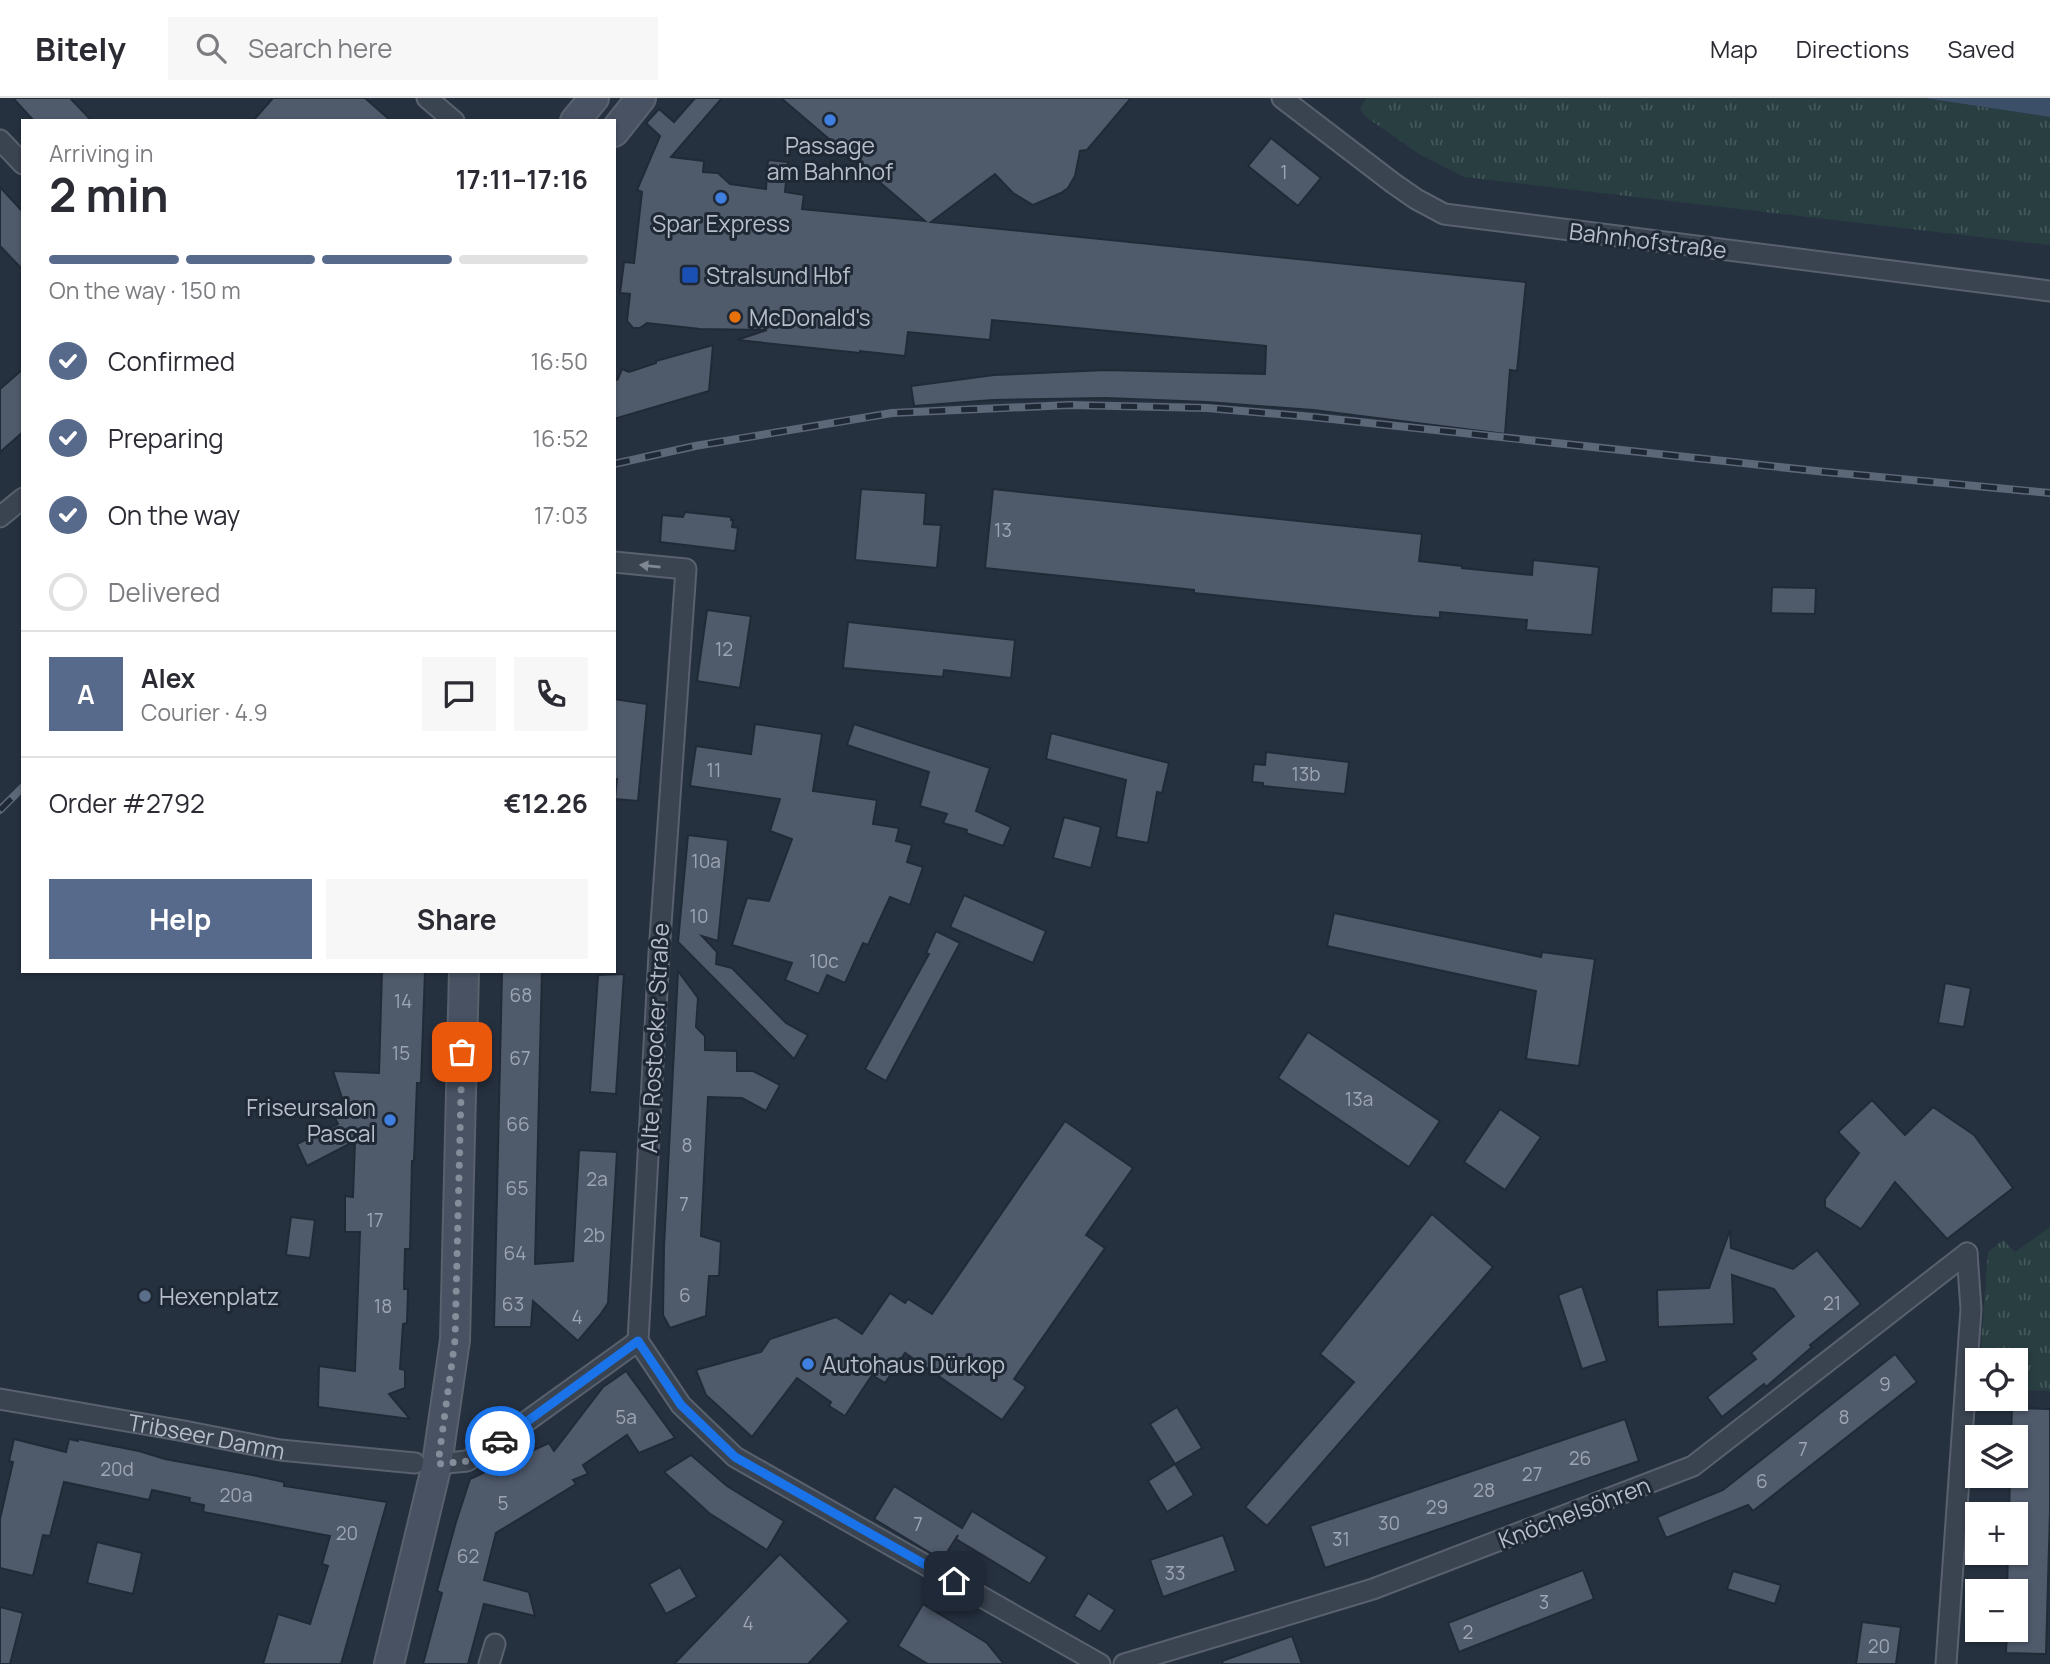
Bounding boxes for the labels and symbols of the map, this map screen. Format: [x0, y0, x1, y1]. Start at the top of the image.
marker: Passage am Bahnhof [822, 112, 838, 128]
place label: Passage am Bahnhof [767, 129, 893, 187]
house number: 1 [1280, 159, 1288, 185]
marker: Spar Express [713, 190, 729, 206]
place label: Spar Express [652, 207, 790, 239]
street label: Bahnhofstraße [1567, 214, 1729, 266]
place label: Stralsund Hbf [706, 259, 850, 291]
marker: Stralsund Hbf [680, 265, 700, 285]
place label: McDonald's [749, 301, 871, 333]
marker: McDonald's [727, 309, 743, 325]
house number: 13 [994, 517, 1012, 543]
one-way arrow [639, 560, 661, 571]
house number: 12 [715, 636, 733, 662]
house number: 11 [707, 757, 721, 783]
house number: 13b [1291, 761, 1321, 787]
house number: 10a [691, 848, 721, 874]
house number: 10 [689, 903, 709, 929]
street label: Alte Rostocker Straße [632, 922, 676, 1154]
house number: 10c [809, 948, 839, 974]
house number: 68 [510, 982, 532, 1008]
house number: 14 [394, 988, 412, 1014]
pin [432, 1022, 492, 1082]
house number: 15 [392, 1040, 410, 1066]
house number: 67 [509, 1045, 531, 1071]
house number: 13a [1345, 1086, 1373, 1112]
place label: Friseursalon Pascal [246, 1091, 376, 1149]
house number: 66 [506, 1111, 530, 1137]
marker: Friseursalon Pascal [382, 1112, 398, 1128]
house number: 8 [681, 1132, 693, 1158]
house number: 2a [586, 1166, 608, 1192]
house number: 65 [506, 1175, 528, 1201]
house number: 7 [679, 1191, 689, 1217]
house number: 17 [367, 1207, 383, 1233]
house number: 2b [583, 1222, 605, 1248]
house number: 64 [504, 1240, 527, 1266]
place label: Hexenplatz [159, 1280, 279, 1312]
house number: 6 [679, 1282, 691, 1308]
marker: Hexenplatz [137, 1288, 153, 1304]
house number: 21 [1823, 1290, 1841, 1316]
house number: 63 [502, 1291, 524, 1317]
house number: 18 [374, 1293, 392, 1319]
house number: 4 [571, 1304, 583, 1330]
place label: Autohaus Dürkop [822, 1348, 1005, 1380]
marker: Autohaus Dürkop [800, 1356, 816, 1372]
house number: 9 [1879, 1371, 1891, 1397]
house number: 5a [615, 1404, 637, 1430]
house number: 8 [1838, 1404, 1850, 1430]
street label: Tribseer Damm [126, 1406, 288, 1467]
courier [465, 1406, 535, 1476]
house number: 7 [1798, 1436, 1808, 1462]
house number: 26 [1569, 1445, 1591, 1471]
house number: 20d [100, 1456, 134, 1482]
house number: 27 [1522, 1461, 1542, 1487]
street label: Knöchelsöhren [1493, 1468, 1655, 1556]
house number: 6 [1756, 1468, 1768, 1494]
house number: 28 [1473, 1477, 1495, 1503]
house number: 20a [220, 1482, 252, 1508]
house number: 5 [498, 1490, 509, 1516]
house number: 29 [1426, 1494, 1448, 1520]
house number: 30 [1378, 1510, 1400, 1536]
house number: 7 [913, 1511, 923, 1537]
house number: 20 [336, 1520, 358, 1546]
house number: 31 [1332, 1526, 1350, 1552]
house number: 62 [457, 1543, 479, 1569]
pin [924, 1551, 984, 1611]
house number: 33 [1164, 1560, 1186, 1586]
house number: 3 [1539, 1589, 1549, 1615]
house number: 4 [742, 1610, 754, 1636]
house number: 2 [1463, 1619, 1473, 1645]
house number: 20 [1868, 1633, 1890, 1659]

